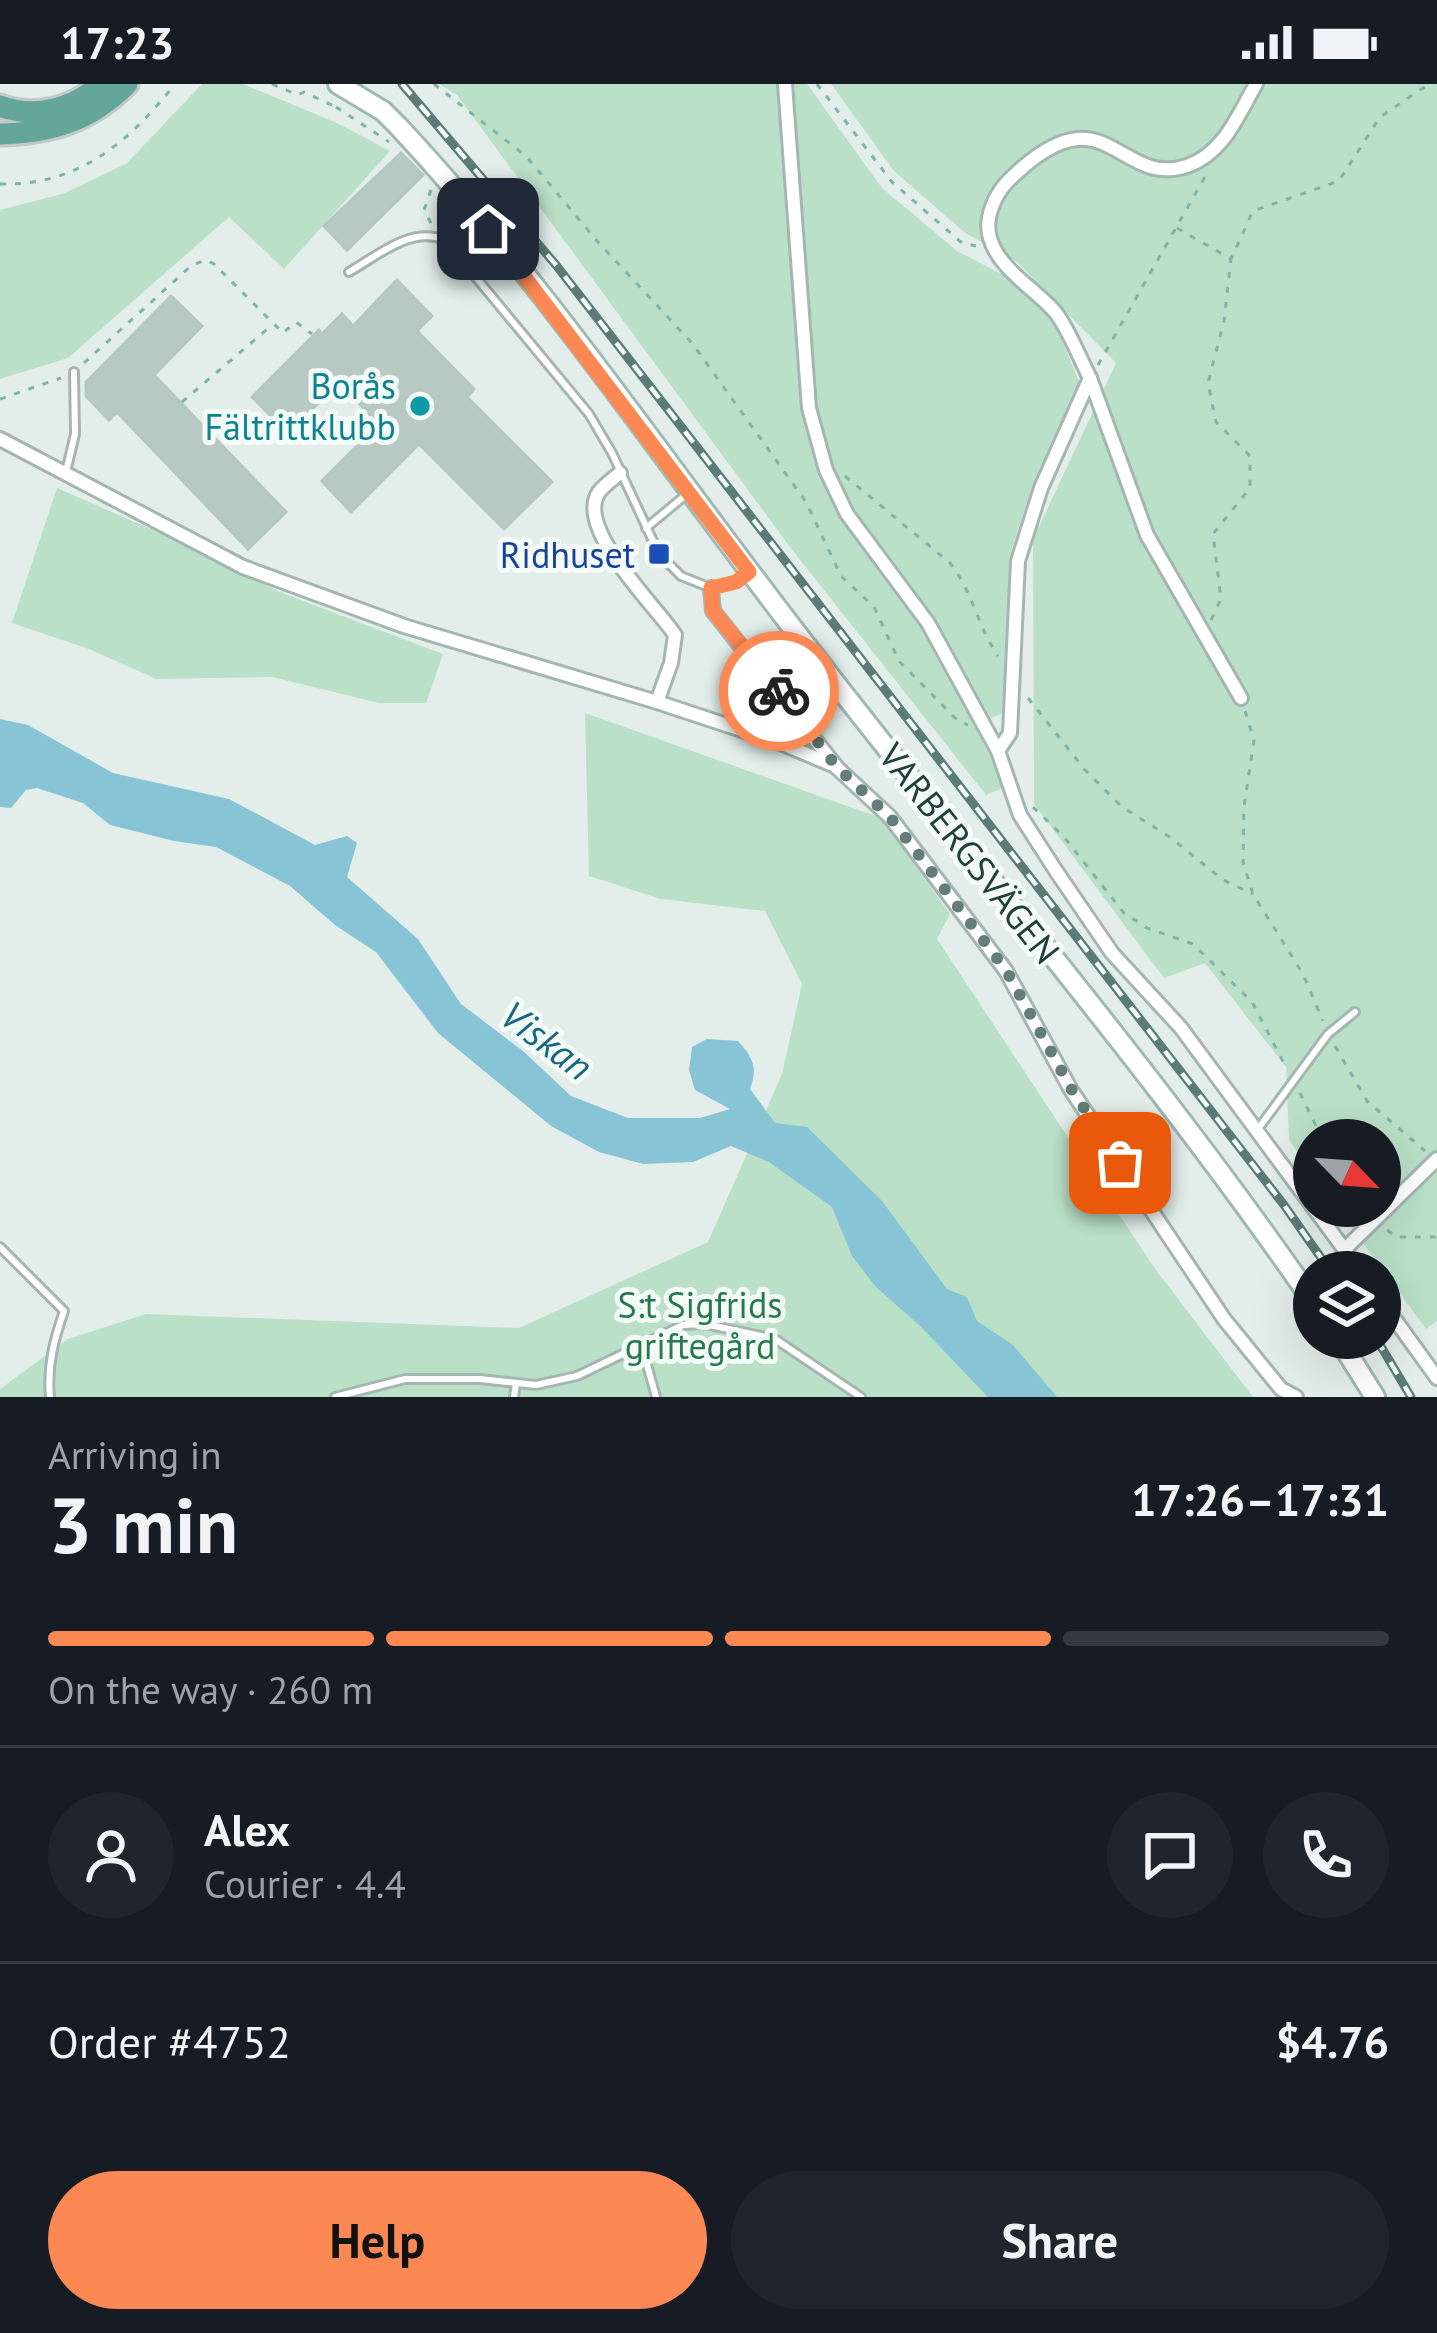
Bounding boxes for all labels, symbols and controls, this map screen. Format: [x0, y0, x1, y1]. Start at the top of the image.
text: 17:23 [60, 13, 174, 71]
pin [437, 178, 539, 280]
icon: home [455, 196, 521, 262]
place label: Borås Fältrittklubb [204, 362, 396, 450]
marker: Borås Fältrittklubb [407, 393, 433, 419]
place label: Ridhuset [500, 531, 635, 578]
marker: Ridhuset [646, 541, 672, 567]
courier [719, 631, 839, 751]
icon: bike [746, 658, 812, 724]
street label: VARBERGSVÄGEN [869, 732, 1071, 973]
water label: Viskan [491, 989, 603, 1091]
pin [1069, 1112, 1171, 1214]
north arrow [1293, 1119, 1401, 1227]
map controls [1293, 1119, 1401, 1359]
icon: bag [1087, 1130, 1153, 1196]
button: layers [1293, 1251, 1401, 1359]
park label: S:t Sigfrids griftegård [618, 1281, 782, 1369]
text: Arriving in [48, 1429, 222, 1480]
text: 17:26–17:31 [1131, 1470, 1389, 1528]
text: 3 min [48, 1474, 238, 1575]
text: On the way · 260 m [48, 1664, 373, 1715]
button: person [48, 1792, 174, 1918]
button: chat [1107, 1792, 1233, 1918]
button: phone [1263, 1792, 1389, 1918]
text: Alex [204, 1800, 290, 1858]
text: Courier · 4.4 [204, 1858, 406, 1909]
text: Order #4752 [48, 2012, 291, 2070]
text: $4.76 [1276, 2012, 1389, 2070]
button: Help [48, 2171, 707, 2309]
button: Share [731, 2171, 1389, 2309]

